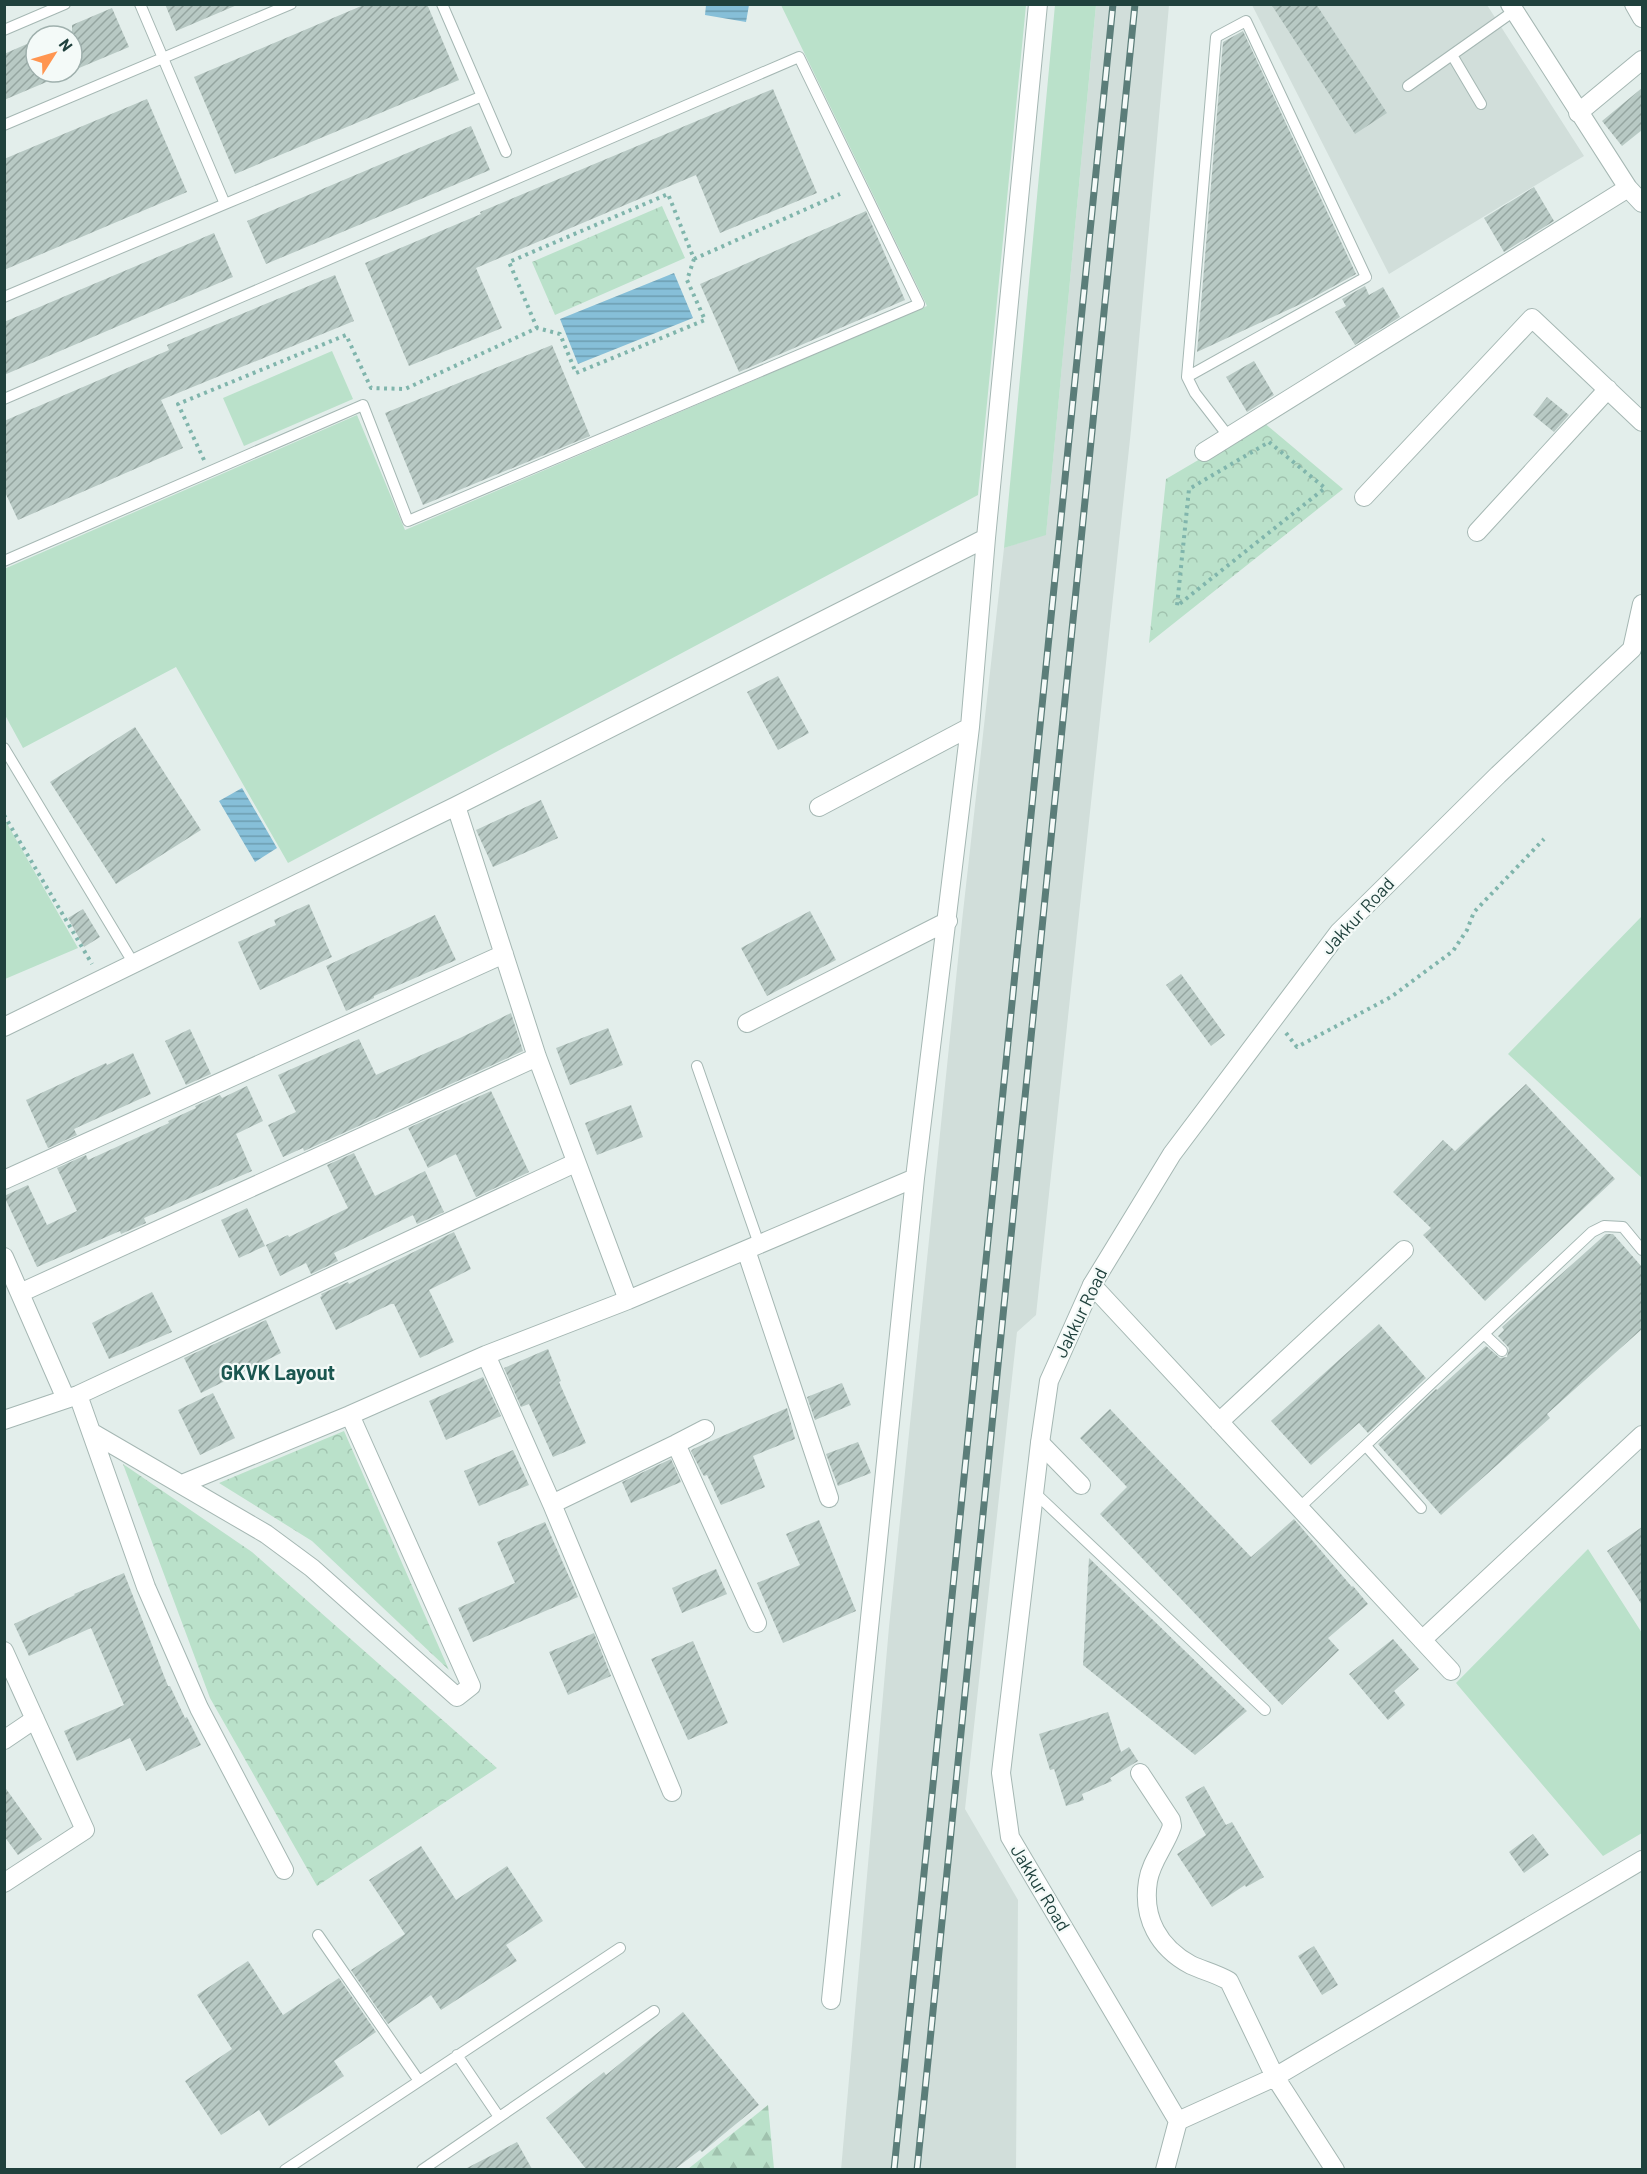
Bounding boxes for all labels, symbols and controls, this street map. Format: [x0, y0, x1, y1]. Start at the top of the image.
north arrow [24, 24, 84, 84]
text: N [56, 35, 77, 55]
street label: Jakkur Road [1316, 872, 1398, 958]
street label: Jakkur Road [1049, 1264, 1111, 1361]
district label: GKVK Layout [221, 1360, 335, 1384]
street label: Jakkur Road [1006, 1840, 1075, 1935]

